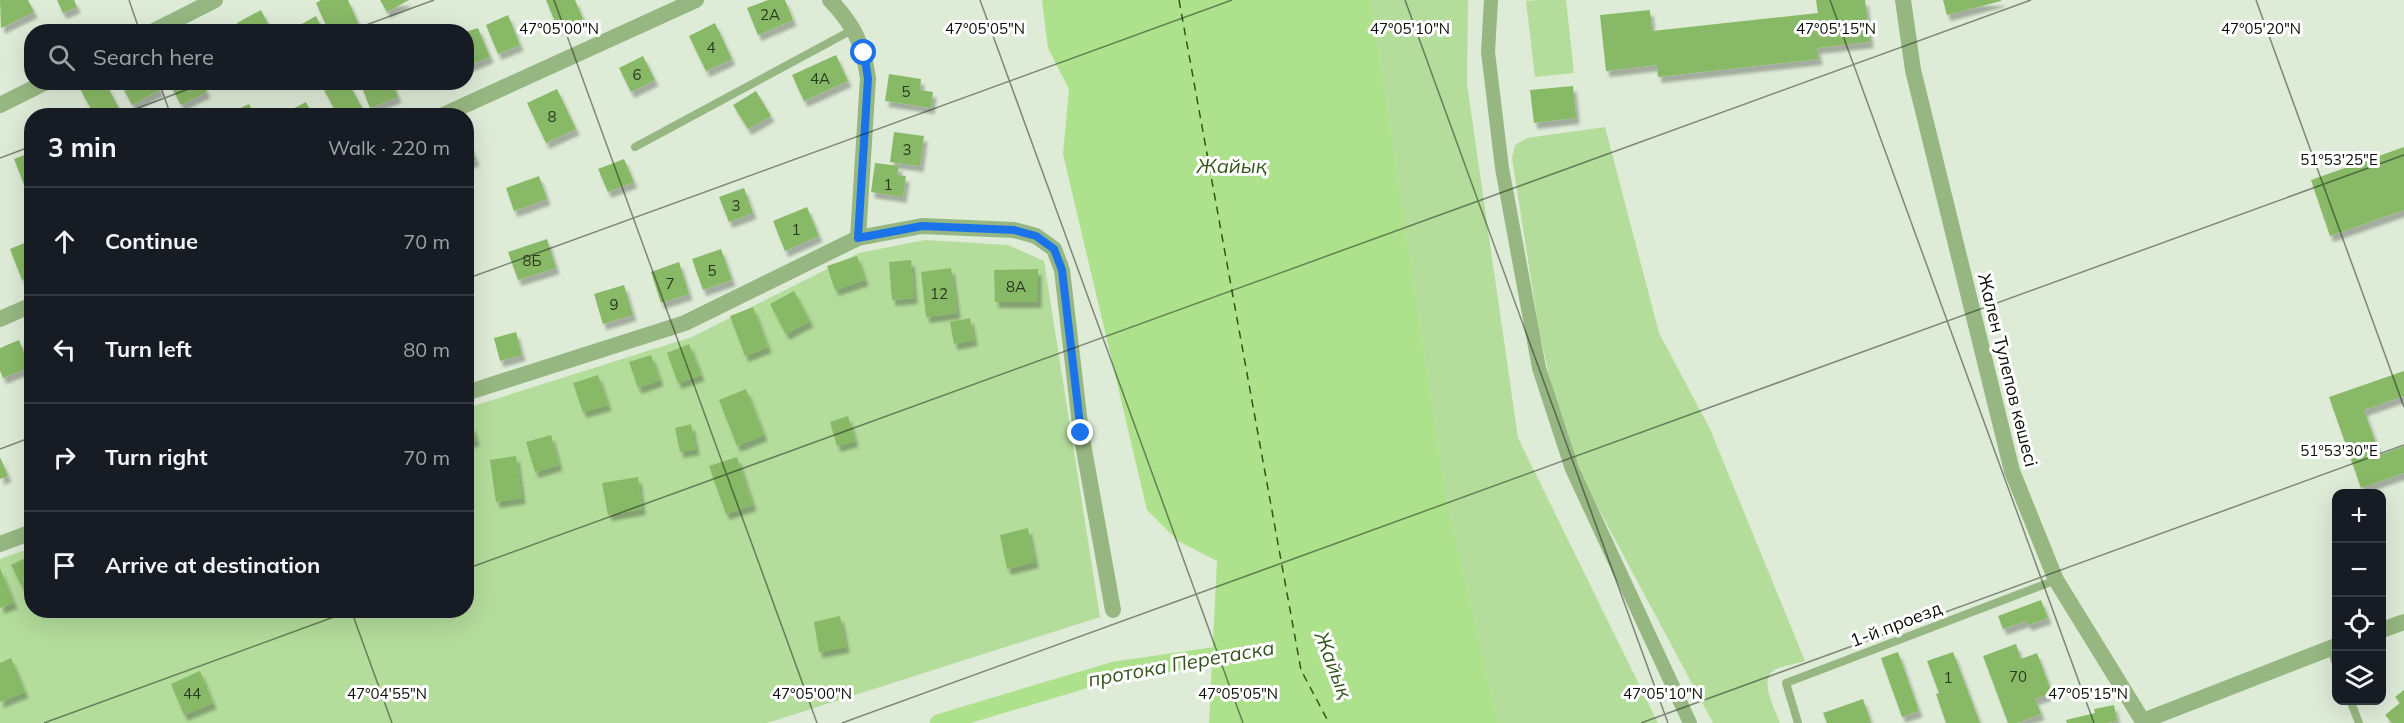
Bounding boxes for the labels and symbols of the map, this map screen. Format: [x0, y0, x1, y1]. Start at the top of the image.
house number: 2А [760, 5, 780, 24]
text: 47°05'00"N [519, 19, 599, 38]
text: 47°05'05"N [945, 19, 1025, 38]
text: 47°05'10"N [1370, 19, 1450, 38]
text: 47°05'15"N [1796, 19, 1876, 38]
text: 47°05'20"N [2221, 19, 2301, 38]
house number: 4 [706, 38, 716, 57]
route start [850, 39, 876, 65]
house number: 6 [632, 65, 642, 84]
house number: 4А [810, 69, 830, 88]
house number: 5 [901, 82, 911, 101]
house number: 8 [547, 107, 557, 126]
house number: 3 [902, 140, 912, 159]
text: 51°53'25"E [2300, 150, 2378, 169]
water label: Жайық [1196, 153, 1268, 178]
house number: 1 [883, 175, 893, 194]
house number: 3 [731, 196, 741, 215]
house number: 1 [791, 220, 801, 239]
house number: 8Б [522, 251, 542, 270]
house number: 5 [707, 261, 717, 280]
street label: Жален Тулепов көшесі [1973, 271, 2043, 469]
house number: 7 [665, 274, 675, 293]
house number: 8А [1006, 277, 1026, 296]
house number: 12 [930, 284, 948, 303]
house number: 9 [609, 295, 619, 314]
route end [1067, 419, 1093, 445]
text: 51°53'30"E [2300, 441, 2378, 460]
street label: 1-й проезд [1847, 596, 1945, 652]
water label: Жайық [1309, 627, 1358, 703]
water label: протока Перетаска [1086, 634, 1276, 692]
house number: 70 [2009, 667, 2027, 686]
house number: 1 [1943, 668, 1953, 687]
house number: 44 [183, 684, 201, 703]
text: 47°04'55"N [347, 684, 427, 703]
text: 47°05'00"N [772, 684, 852, 703]
text: 47°05'05"N [1198, 684, 1278, 703]
text: 47°05'10"N [1623, 684, 1703, 703]
text: 47°05'15"N [2048, 684, 2128, 703]

